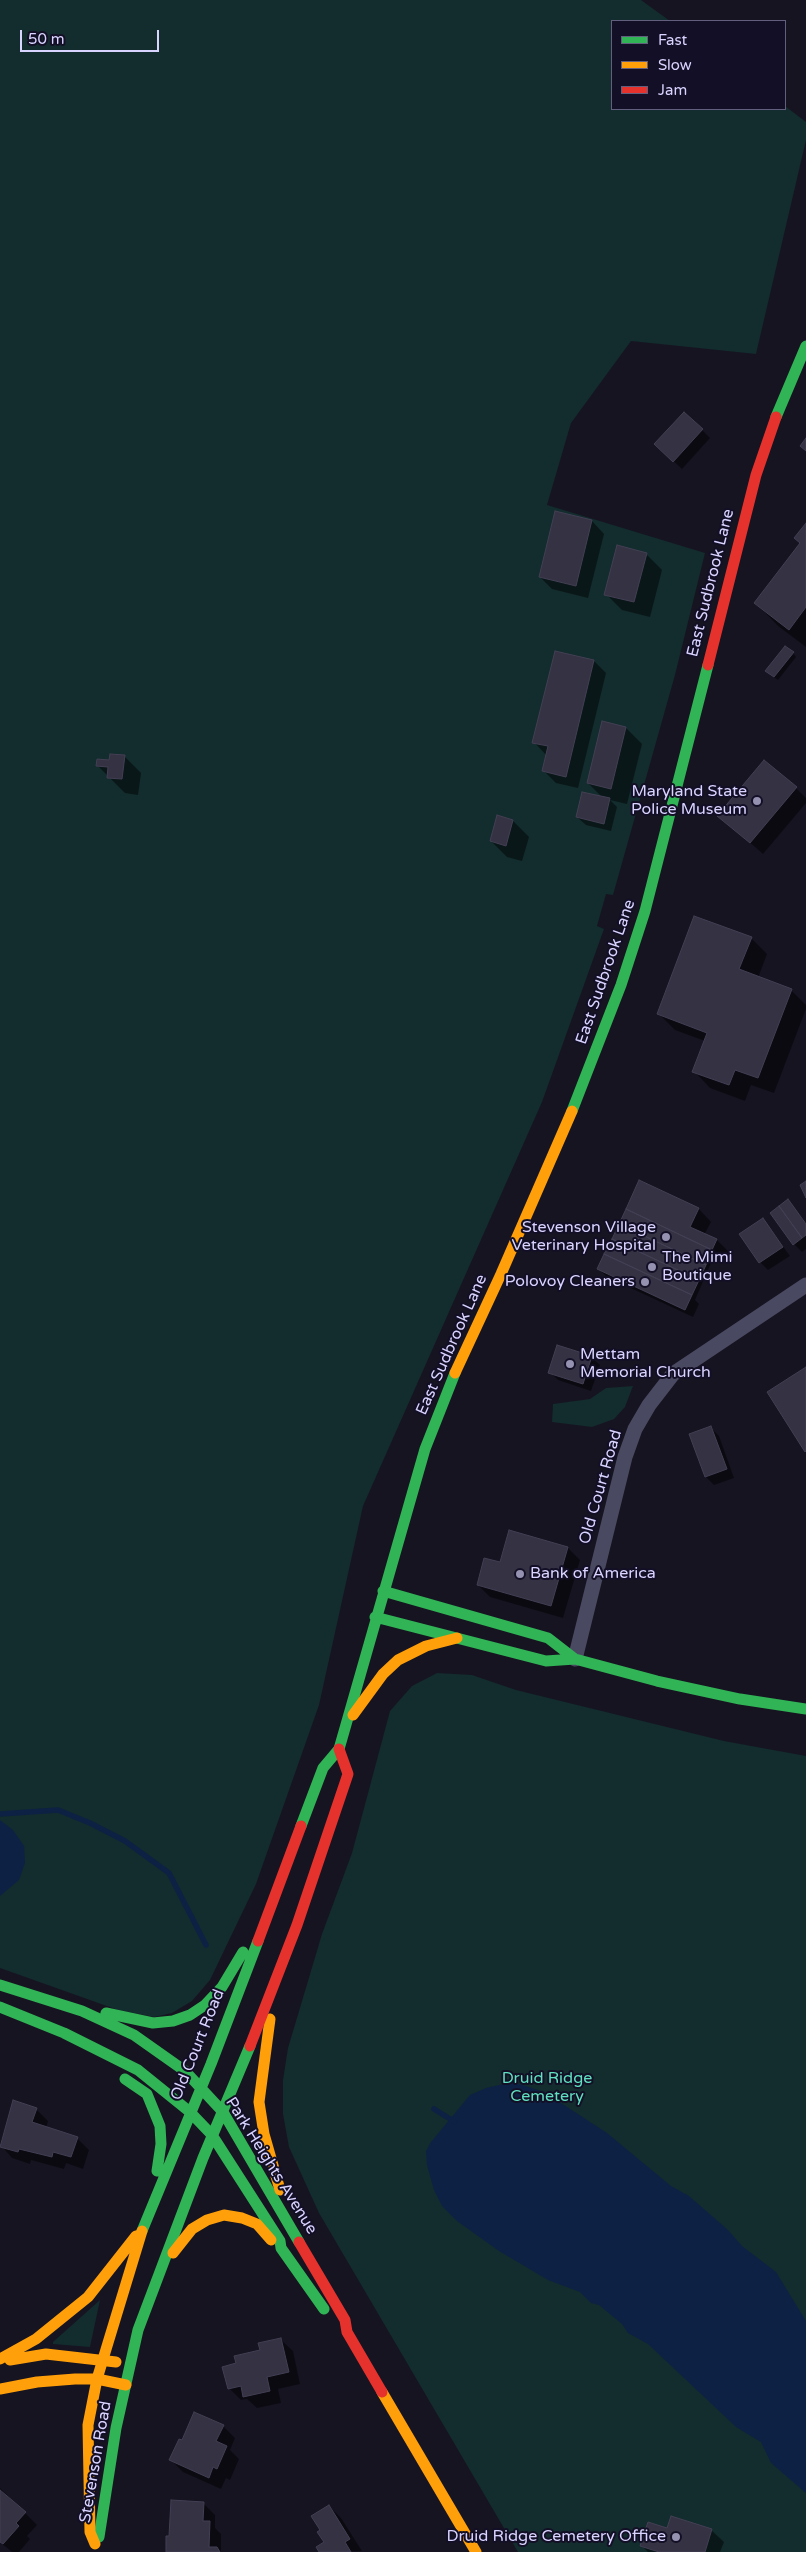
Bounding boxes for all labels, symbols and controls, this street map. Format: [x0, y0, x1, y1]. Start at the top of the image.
scale bar [22, 20, 161, 52]
legend [611, 20, 786, 110]
text: 50 m [28, 30, 65, 48]
text: Fast [658, 31, 687, 49]
text: Slow [658, 56, 692, 74]
text: Jam [658, 81, 687, 99]
street label: East Sudbrook Lane [683, 507, 739, 659]
place label: Maryland State Police Museum [631, 782, 747, 820]
marker: Maryland State Police Museum [751, 795, 763, 807]
street label: East Sudbrook Lane [572, 897, 640, 1047]
place label: Stevenson Village Veterinary Hospital [512, 1218, 656, 1256]
marker: Stevenson Village Veterinary Hospital [660, 1231, 672, 1243]
place label: The Mimi Boutique [662, 1248, 733, 1286]
marker: The Mimi Boutique [646, 1261, 658, 1273]
street label: East Sudbrook Lane [412, 1272, 492, 1418]
place label: Polovoy Cleaners [505, 1272, 635, 1292]
marker: Polovoy Cleaners [639, 1276, 651, 1288]
place label: Mettam Memorial Church [580, 1345, 711, 1383]
marker: Mettam Memorial Church [564, 1358, 576, 1370]
street label: Old Court Road [576, 1428, 626, 1546]
place label: Bank of America [530, 1564, 656, 1584]
marker: Bank of America [514, 1568, 526, 1580]
street label: Old Court Road [167, 1987, 229, 2103]
park label: Druid Ridge Cemetery [502, 2069, 592, 2107]
street label: Park Heights Avenue [221, 2094, 321, 2238]
street label: Stevenson Road [76, 2400, 116, 2524]
place label: Druid Ridge Cemetery Office [447, 2527, 666, 2547]
marker: Druid Ridge Cemetery Office [670, 2531, 682, 2543]

